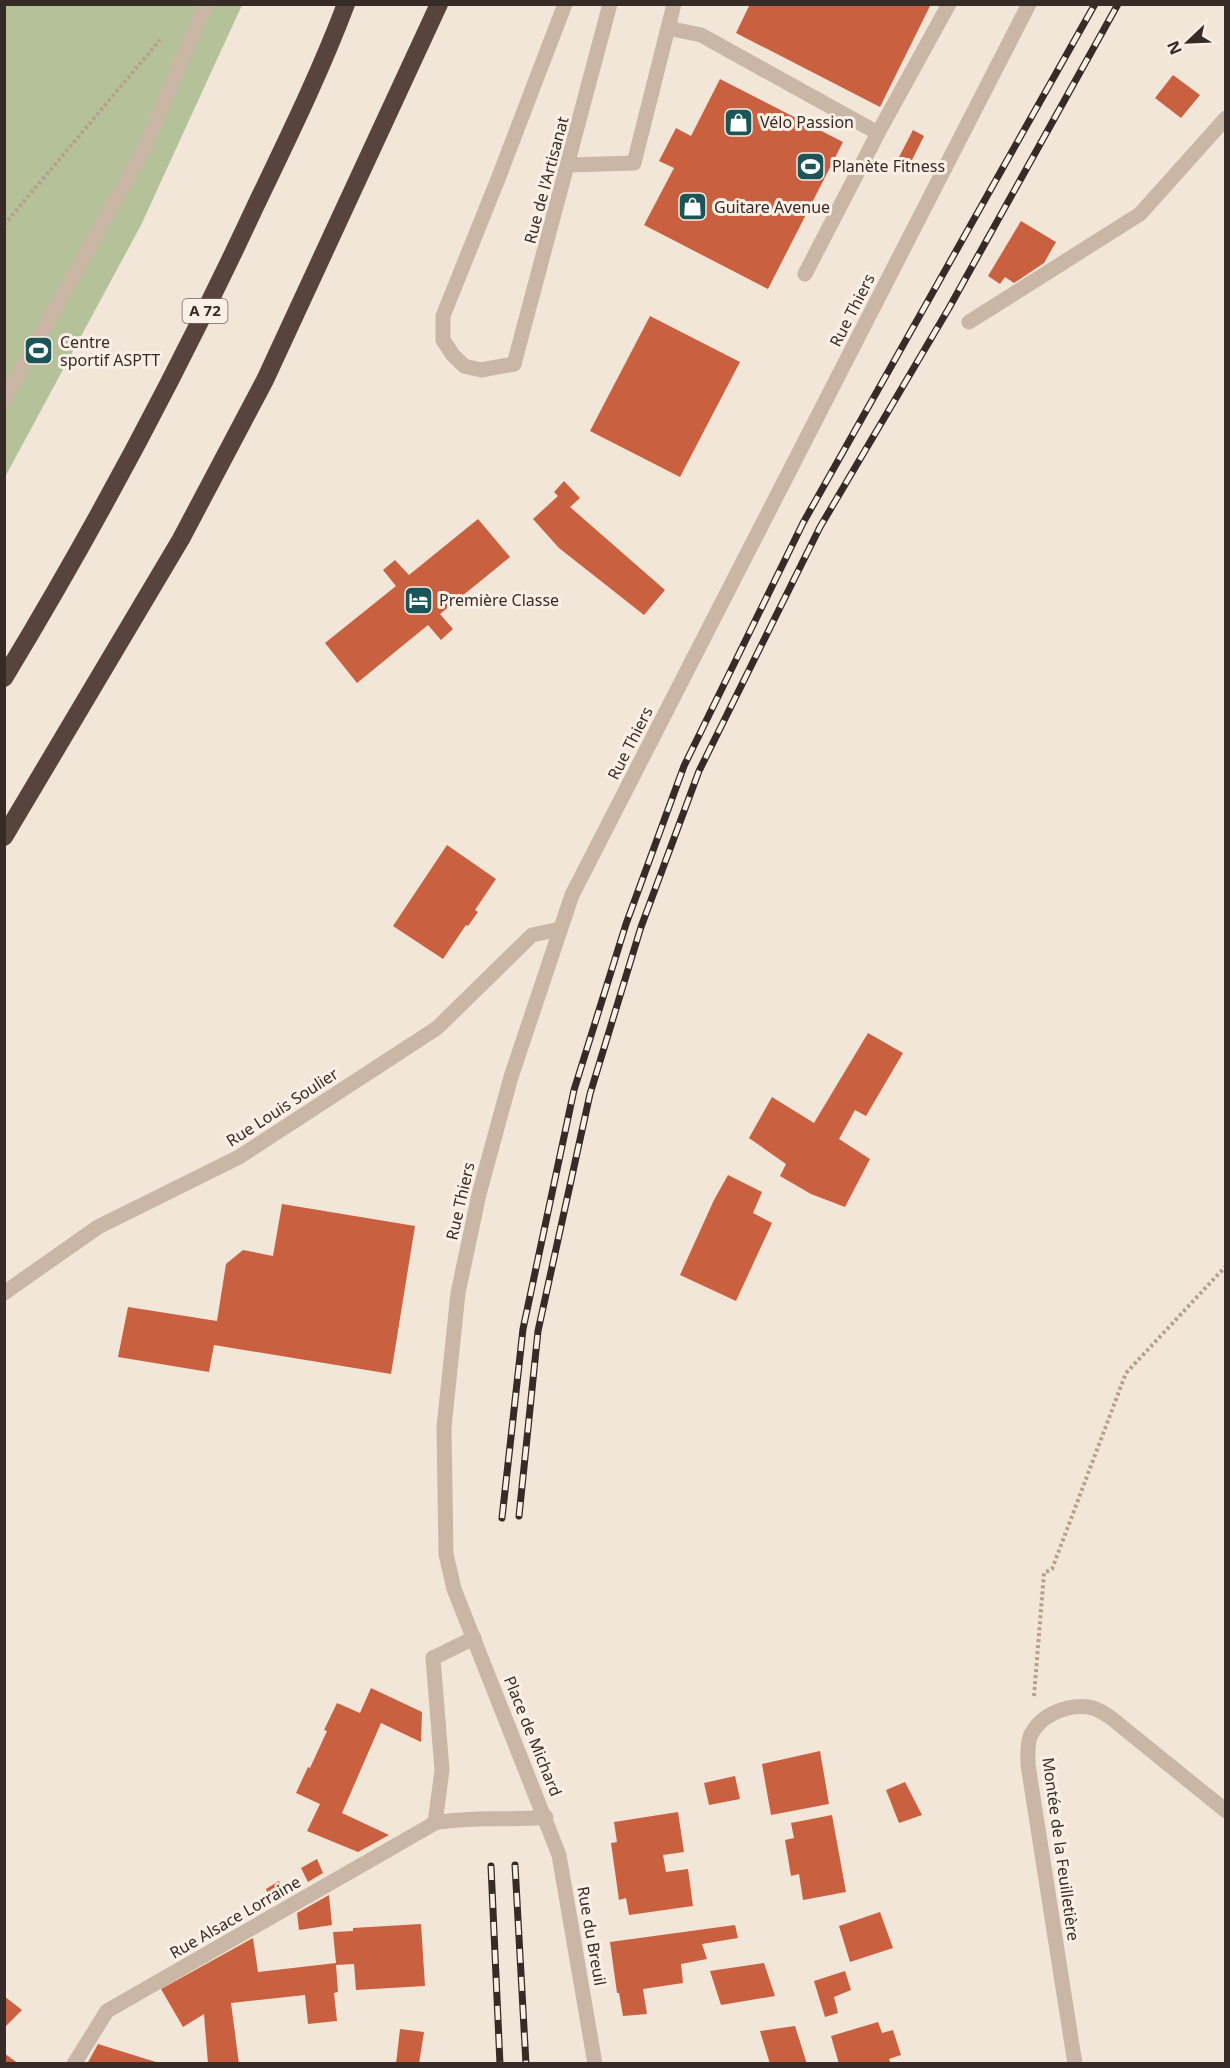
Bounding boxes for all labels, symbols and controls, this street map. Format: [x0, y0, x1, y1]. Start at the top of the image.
north arrow [1158, 12, 1218, 72]
text: N [1162, 38, 1187, 58]
shop icon: Vélo Passion [723, 106, 755, 138]
place label: Vélo Passion [760, 111, 854, 133]
street label: Rue de l'Artisanat [518, 114, 574, 246]
sports icon: Planète Fitness [795, 150, 827, 182]
place label: Planète Fitness [832, 155, 945, 177]
shop icon: Guitare Avenue [677, 191, 709, 223]
place label: Guitare Avenue [714, 196, 830, 218]
street label: Rue Thiers [824, 270, 880, 350]
road number: A 72 [182, 299, 228, 323]
place label: Centre sportif ASPTT [60, 331, 160, 371]
sports icon: Centre sportif ASPTT [23, 335, 55, 367]
hotel icon: Première Classe [402, 584, 434, 616]
place label: Première Classe [439, 589, 559, 611]
street label: Rue Thiers [602, 703, 658, 783]
street label: Rue Louis Soulier [222, 1062, 342, 1151]
street label: Rue Thiers [440, 1160, 480, 1242]
street label: Place de Michard [499, 1673, 567, 1799]
street label: Montée de la Feuilletière [1037, 1756, 1085, 1942]
street label: Rue Alsace Lorraine [165, 1871, 305, 1963]
street label: Rue du Breuil [572, 1884, 612, 1988]

